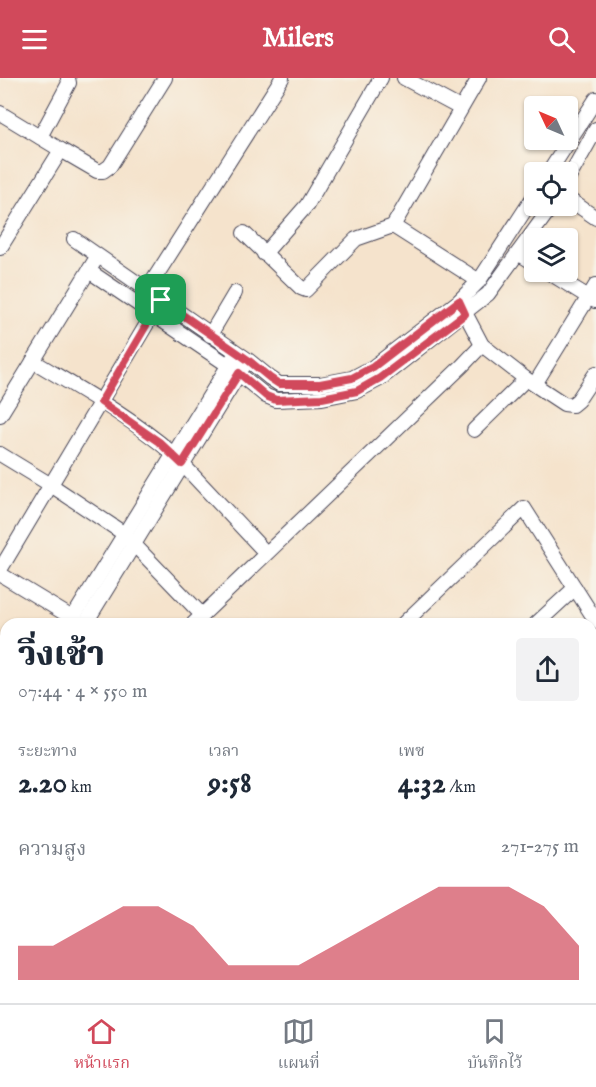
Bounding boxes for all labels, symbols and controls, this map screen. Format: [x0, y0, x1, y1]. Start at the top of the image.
text: Milers [262, 22, 334, 56]
icon: menu [18, 23, 51, 56]
icon: search [545, 23, 578, 56]
north arrow [524, 96, 578, 150]
map controls [524, 96, 578, 282]
button: locate [524, 162, 578, 216]
button: layers [524, 228, 578, 282]
pin [135, 274, 186, 325]
icon: arrive [144, 283, 177, 316]
text: วิ่งเช้า [18, 635, 105, 677]
button: share [516, 638, 579, 701]
text: 07:44 · 4 × 550 m [18, 679, 147, 704]
text: ระยะทาง [18, 742, 77, 762]
text: เวลา [208, 742, 239, 762]
text: เพซ [398, 742, 425, 762]
text: 2.20 [18, 765, 67, 803]
text: 9:58 [208, 765, 252, 803]
text: 4:32 [398, 765, 446, 803]
text: km [67, 778, 92, 798]
text: /km [446, 778, 476, 798]
text: 271–275 m [501, 834, 579, 859]
text: ความสูง [18, 837, 86, 862]
tab: หน้าแรก [74, 1015, 130, 1077]
tab: แผนที่ [278, 1015, 320, 1077]
tab: บันทึกไว้ [468, 1015, 522, 1077]

